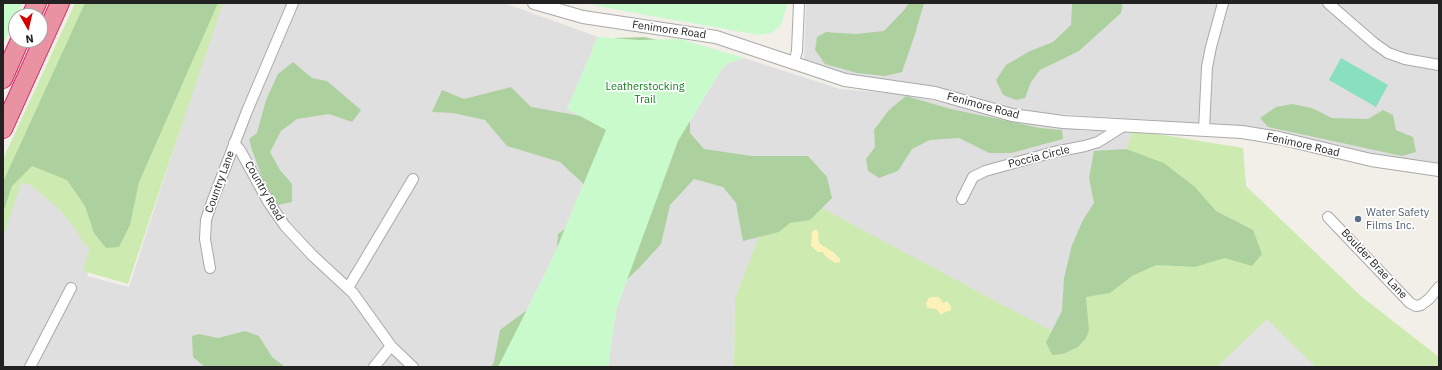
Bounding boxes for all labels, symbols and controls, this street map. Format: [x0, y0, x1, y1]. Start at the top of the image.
north arrow [8, 8, 48, 48]
street label: Fenimore Road [631, 18, 707, 42]
text: N [25, 31, 34, 46]
park label: Leatherstocking Trail [606, 80, 684, 106]
street label: Fenimore Road [945, 90, 1021, 122]
street label: Fenimore Road [1265, 130, 1341, 160]
street label: Poccia Circle [1007, 143, 1071, 171]
street label: Country Lane [203, 149, 237, 215]
street label: Country Road [242, 159, 286, 223]
place label: Water Safety Films Inc. [1366, 206, 1429, 232]
marker: Water Safety Films Inc. [1353, 214, 1363, 224]
street label: Boulder Brae Lane [1338, 226, 1410, 302]

